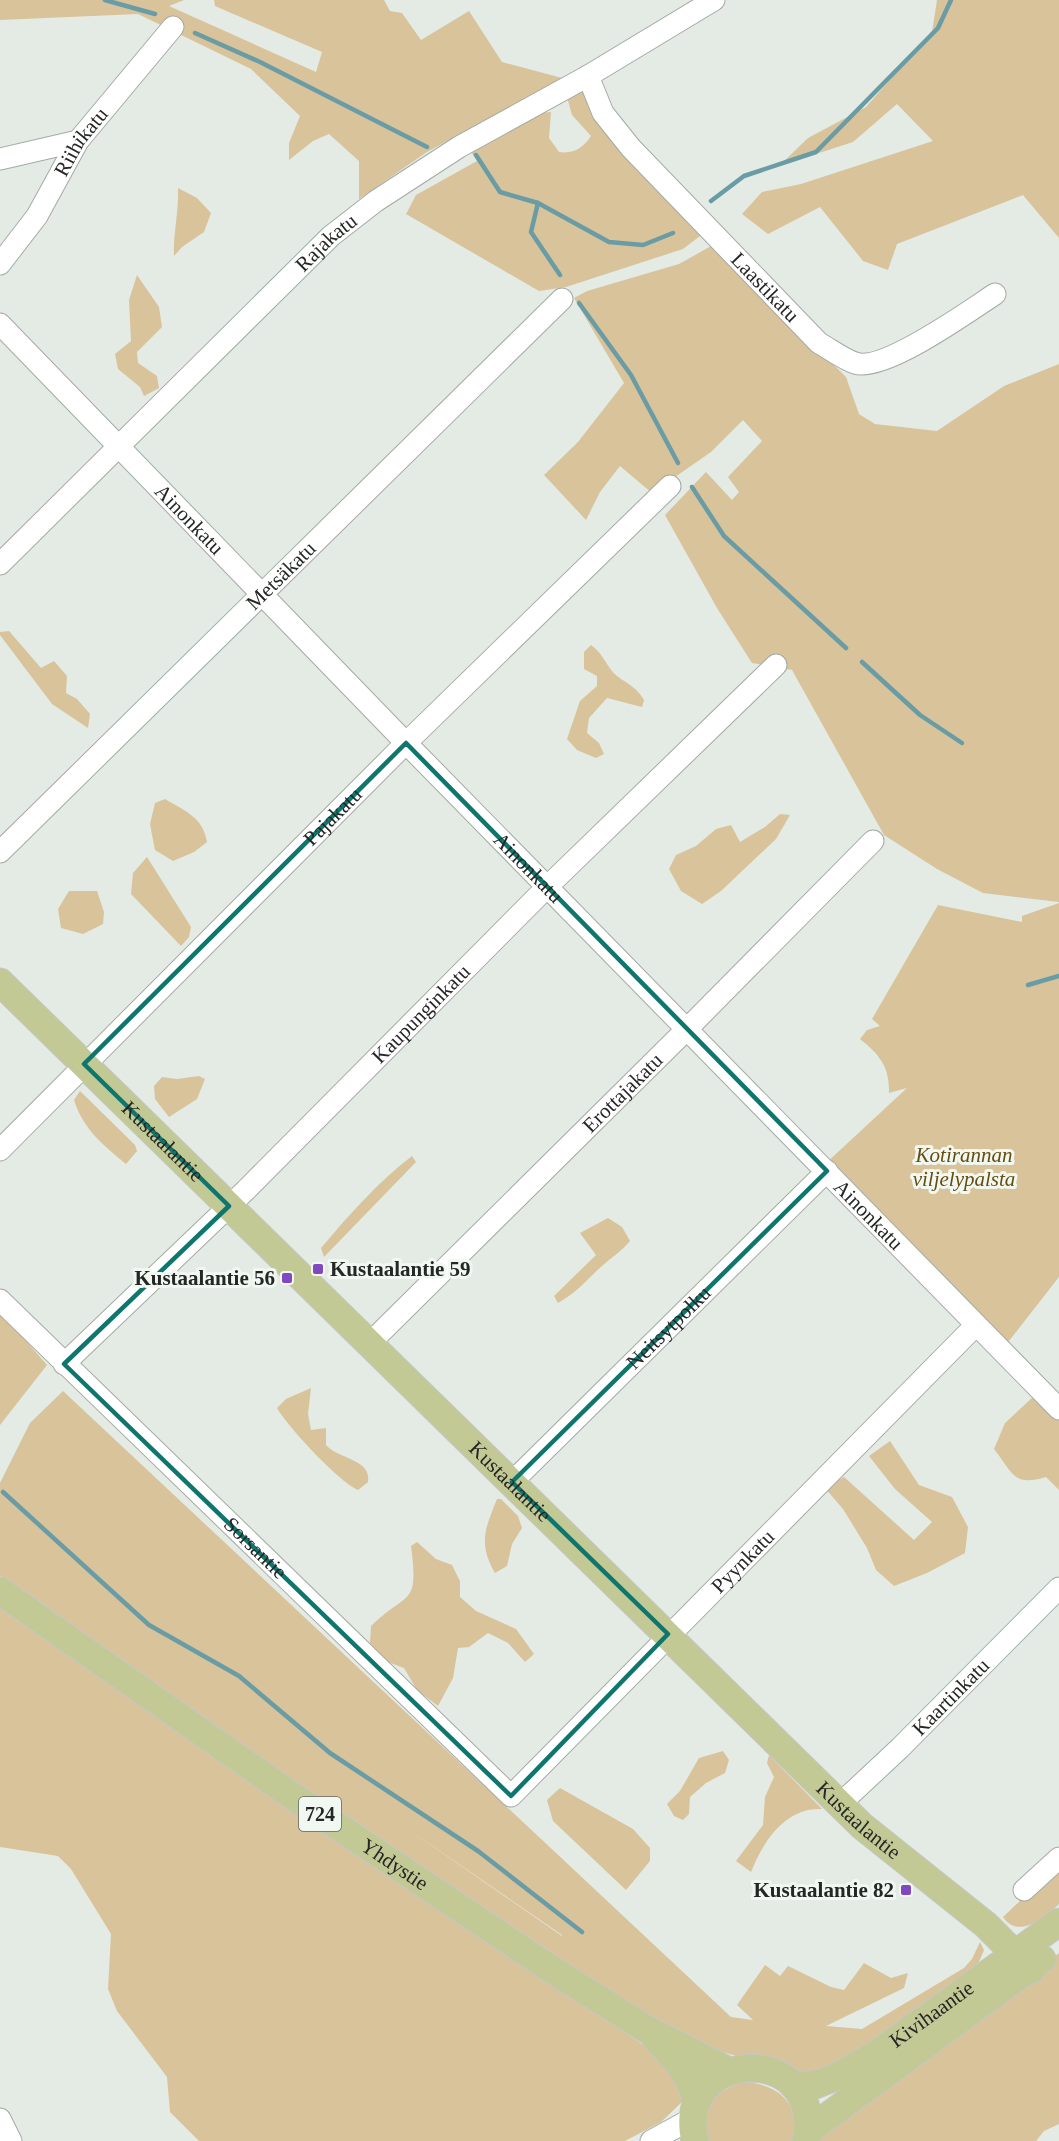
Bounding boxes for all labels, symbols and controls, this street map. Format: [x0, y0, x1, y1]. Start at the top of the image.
street label: Riihikatu [49, 102, 113, 180]
street label: Rajakatu [290, 208, 362, 276]
street label: Laastikatu [726, 247, 804, 327]
street label: Ainonkatu [150, 479, 229, 560]
street label: Metsäkatu [241, 536, 321, 615]
street label: Pajakatu [299, 782, 367, 851]
street label: Ainonkatu [489, 828, 568, 908]
street label: Kaupunginkatu [367, 959, 475, 1068]
street label: Erottajakatu [578, 1048, 668, 1138]
street label: Kustaalantie [117, 1096, 209, 1187]
park label: Kotirannan viljelypalsta [913, 1143, 1015, 1191]
street label: Ainonkatu [829, 1175, 908, 1255]
place label: Kustaalantie 59 [330, 1257, 471, 1281]
marker: Kustaalantie 59 [311, 1262, 325, 1276]
place label: Kustaalantie 56 [134, 1266, 275, 1290]
marker: Kustaalantie 56 [280, 1271, 294, 1285]
street label: Neitsytpolku [621, 1280, 716, 1374]
street label: Kustaalantie [464, 1436, 556, 1527]
street label: Sorsantie [219, 1512, 292, 1584]
street label: Pyynkatu [706, 1524, 780, 1598]
street label: Kaartinkatu [907, 1653, 995, 1741]
street label: Kustaalantie [812, 1776, 906, 1864]
road number: 724 [299, 1797, 341, 1831]
street label: Yhdystie [356, 1833, 433, 1895]
place label: Kustaalantie 82 [753, 1878, 894, 1902]
marker: Kustaalantie 82 [899, 1883, 913, 1897]
street label: Kivihaantie [885, 1976, 978, 2053]

